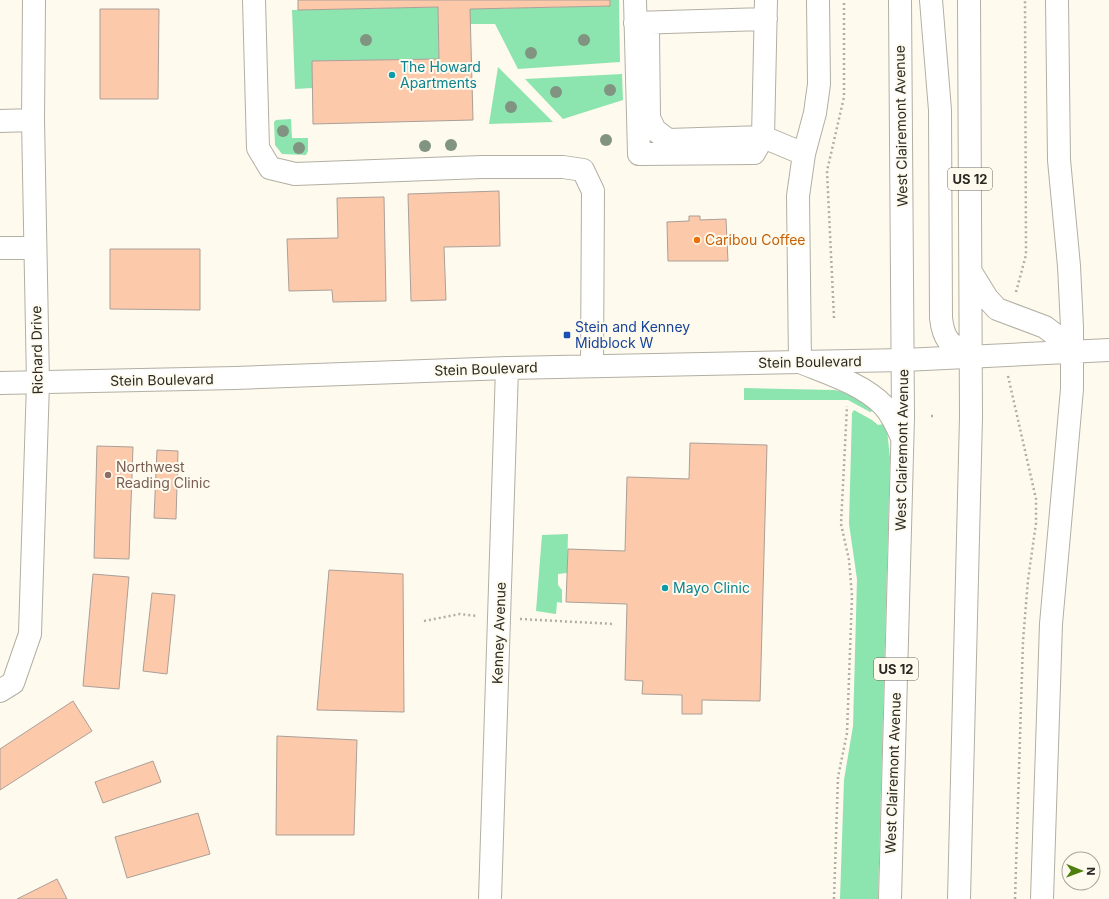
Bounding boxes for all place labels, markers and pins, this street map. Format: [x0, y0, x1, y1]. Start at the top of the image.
place label: The Howard Apartments [400, 58, 481, 91]
marker: The Howard Apartments [387, 70, 397, 80]
place label: Caribou Coffee [705, 231, 806, 248]
marker: Caribou Coffee [692, 235, 702, 245]
place label: Stein and Kenney Midblock W [575, 318, 690, 351]
marker: Stein and Kenney Midblock W [562, 330, 572, 340]
place label: Northwest Reading Clinic [116, 458, 210, 491]
marker: Northwest Reading Clinic [103, 470, 113, 480]
place label: Mayo Clinic [673, 579, 750, 596]
marker: Mayo Clinic [660, 583, 670, 593]

